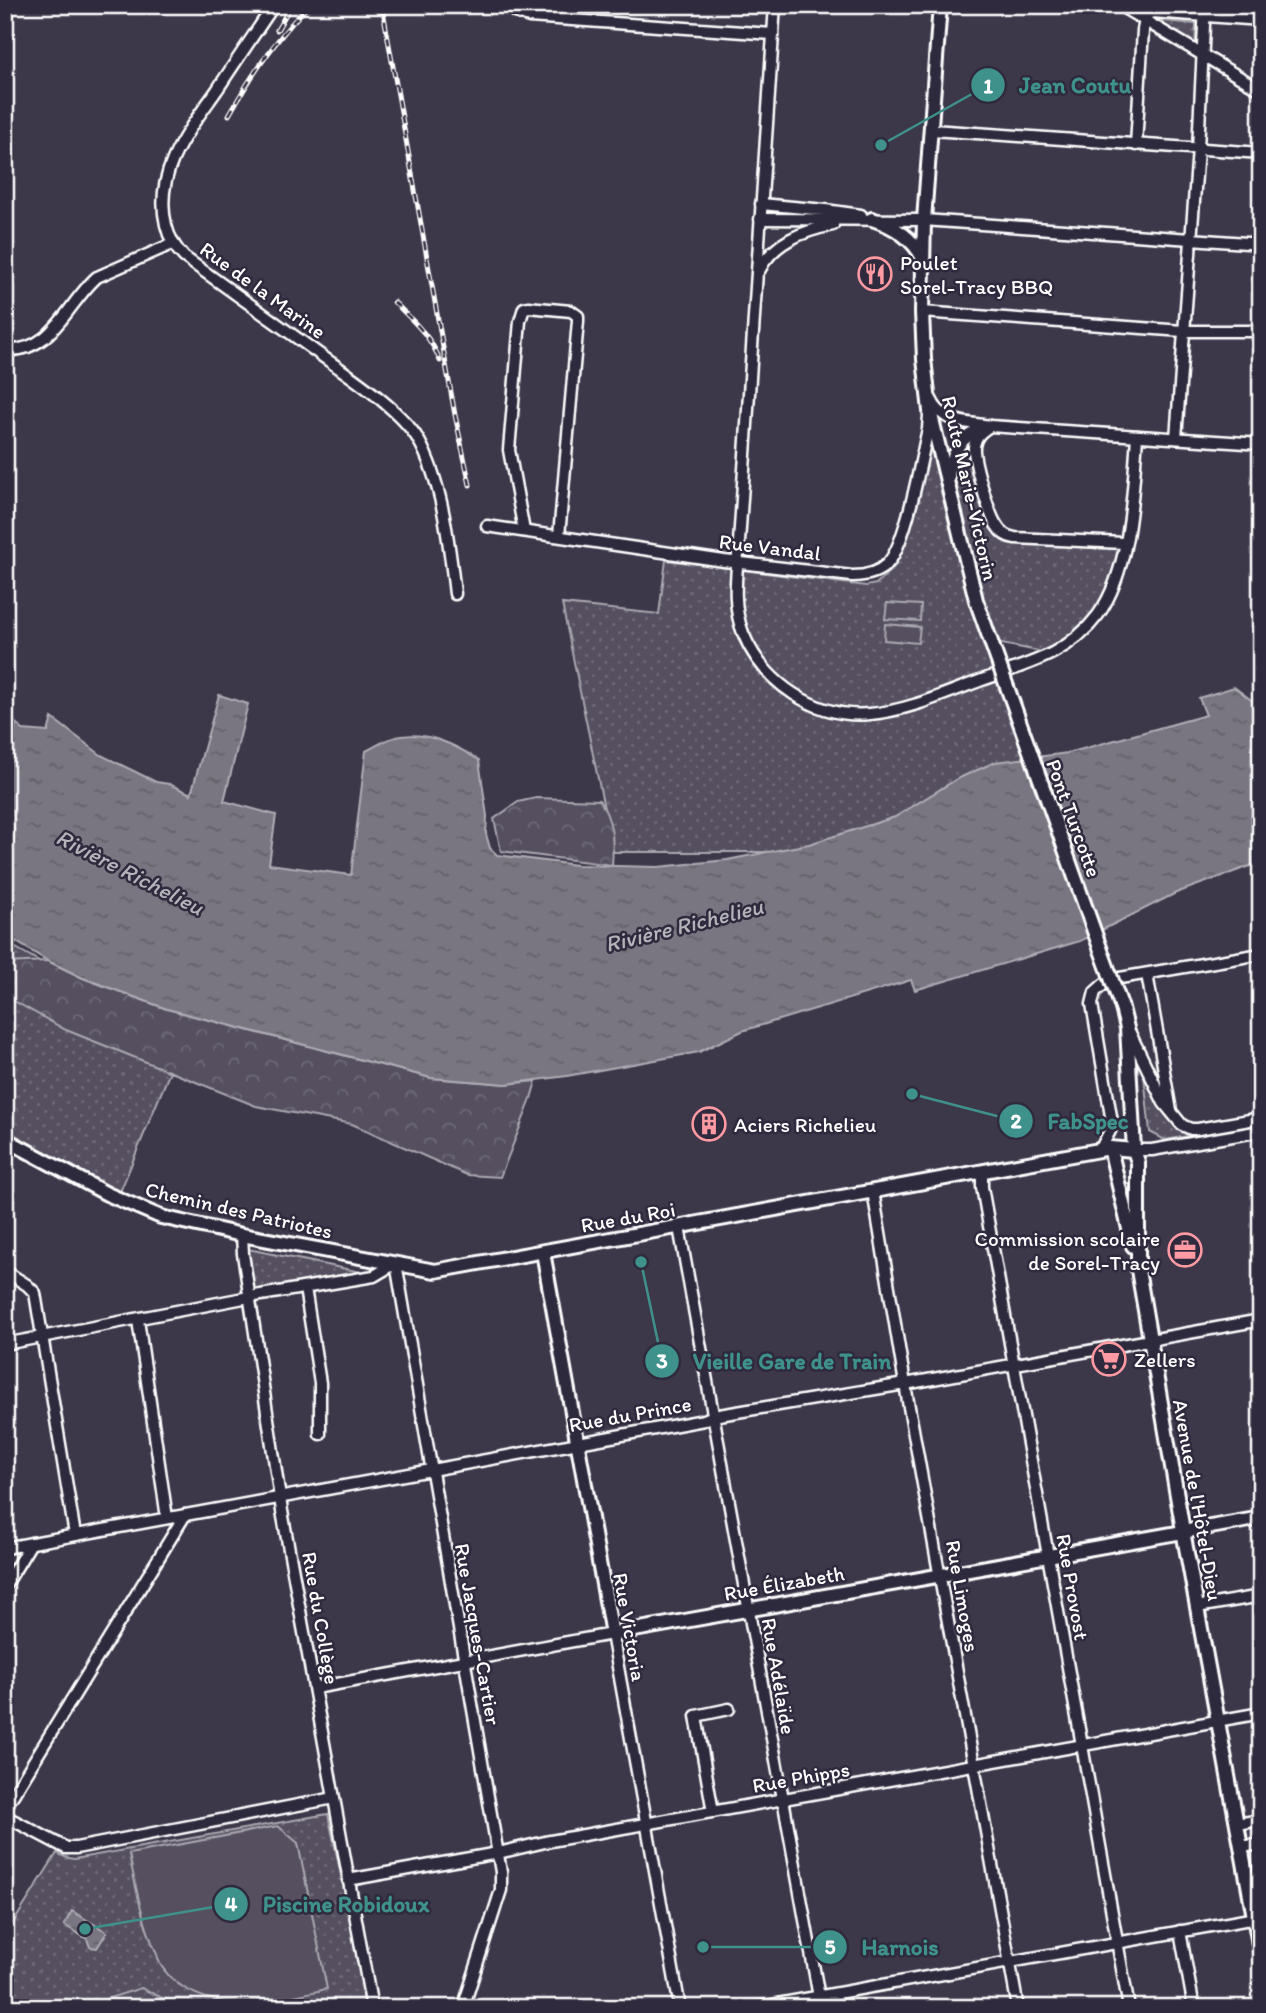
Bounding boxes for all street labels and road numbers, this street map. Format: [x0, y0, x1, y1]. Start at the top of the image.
street label: Rue de la Marine [195, 236, 331, 344]
street label: Route Marie-Victorin [937, 393, 1003, 583]
street label: Rue Vandal [718, 528, 822, 566]
street label: Pont Turcotte [1041, 756, 1107, 880]
street label: Chemin des Patriotes [143, 1176, 335, 1244]
street label: Rue du Roi [579, 1196, 677, 1238]
street label: Rue du Prince [567, 1391, 693, 1437]
street label: Avenue de l'Hôtel-Dieu [1168, 1397, 1228, 1603]
street label: Rue Provost [1051, 1532, 1095, 1642]
street label: Rue Limoges [941, 1538, 985, 1654]
street label: Rue Jacques-Cartier [450, 1541, 506, 1727]
street label: Rue du Collège [297, 1550, 345, 1686]
street label: Rue Élizabeth [722, 1560, 846, 1606]
street label: Rue Victoria [608, 1571, 652, 1683]
street label: Rue Adélaïde [756, 1616, 802, 1736]
street label: Rue Phipps [750, 1756, 852, 1798]

